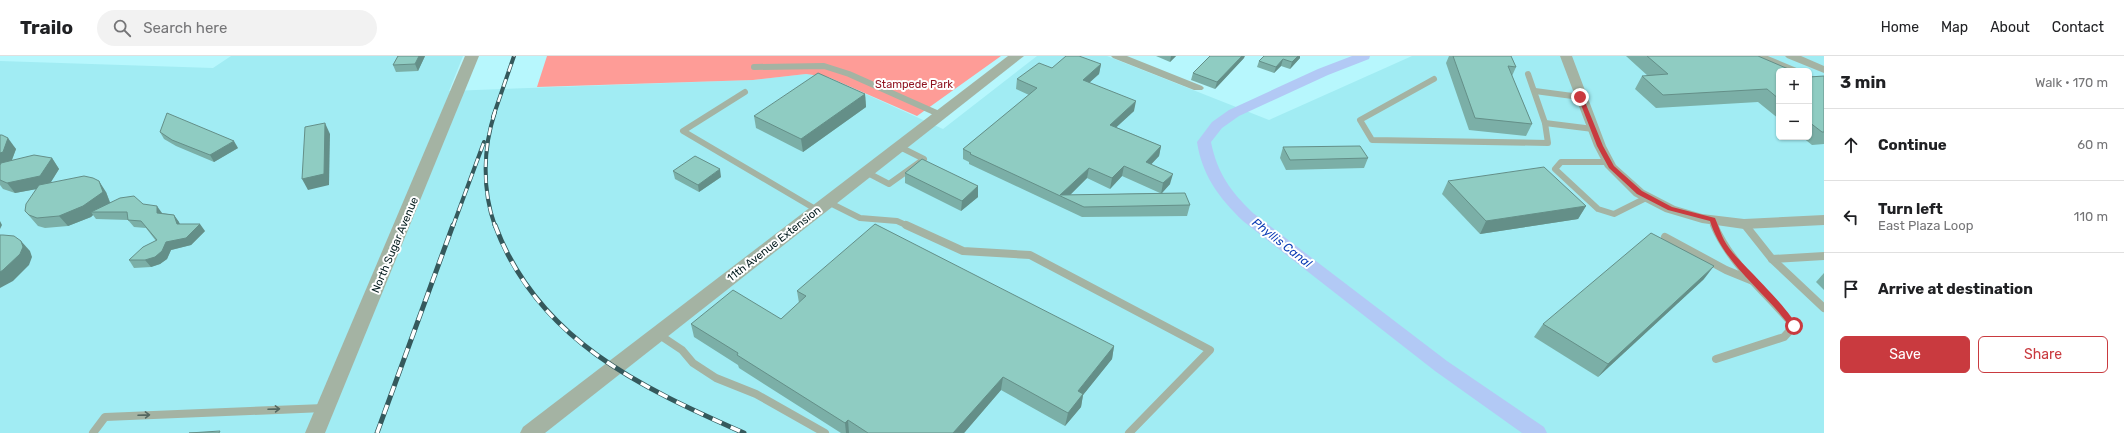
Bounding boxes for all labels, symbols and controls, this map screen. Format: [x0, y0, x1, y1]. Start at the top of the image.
search box [97, 10, 377, 46]
text: Trailo [20, 16, 73, 39]
icon: search [111, 17, 133, 39]
text: Search here [143, 19, 227, 37]
text: Home [1881, 19, 1919, 36]
text: Map [1941, 19, 1968, 36]
text: About [1990, 19, 2030, 36]
text: Contact [2052, 19, 2104, 36]
map controls [1776, 68, 1812, 140]
button: + [1776, 68, 1812, 104]
text: 3 min [1840, 72, 1886, 92]
text: Walk · 170 m [2035, 75, 2108, 90]
park label: Stampede Park [875, 78, 953, 91]
route end [1571, 88, 1589, 106]
button: − [1776, 104, 1812, 140]
icon: ahead [1840, 134, 1862, 156]
text: Continue [1878, 136, 1947, 154]
text: 60 m [2077, 137, 2108, 152]
street label: North Sugar Avenue [369, 195, 421, 295]
text: Turn left [1878, 200, 1943, 218]
street label: 11th Avenue Extension [725, 203, 823, 285]
icon: left [1840, 206, 1862, 228]
text: 110 m [2074, 209, 2108, 224]
water label: Phyllis Canal [1249, 215, 1315, 271]
text: East Plaza Loop [1878, 218, 1973, 233]
icon: arrive [1840, 278, 1862, 300]
text: Arrive at destination [1878, 280, 2033, 298]
route start [1785, 317, 1803, 335]
button: Save [1840, 336, 1970, 373]
button: Share [1978, 336, 2108, 373]
one-way arrow [267, 406, 280, 413]
one-way arrow [137, 411, 150, 419]

